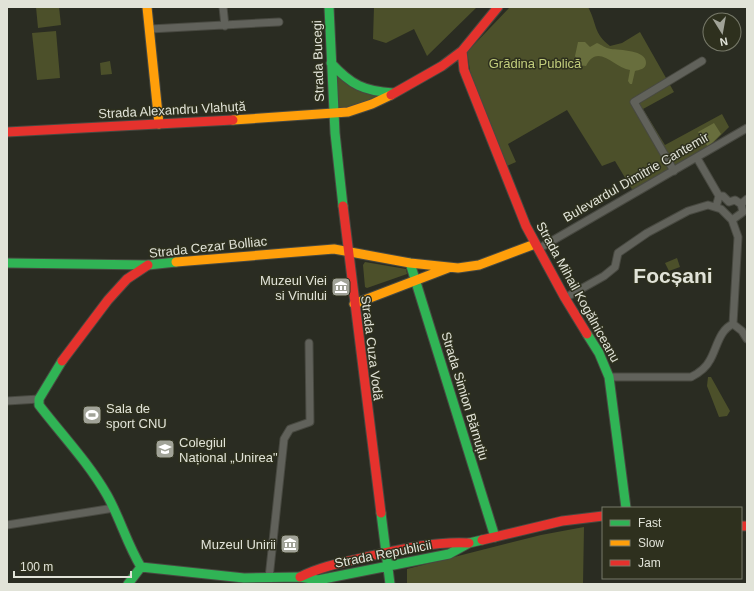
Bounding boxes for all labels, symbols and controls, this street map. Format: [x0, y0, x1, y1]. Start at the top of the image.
north arrow [702, 12, 742, 52]
street label: Strada Bucegi [309, 20, 327, 102]
text: N [719, 35, 729, 48]
park label: Grădina Publică [489, 56, 582, 71]
street label: Strada Alexandru Vlahuță [98, 99, 247, 121]
street label: Bulevardul Dimitrie Cantemir [561, 129, 712, 225]
street label: Strada Mihail Kogălniceanu [533, 219, 623, 365]
street label: Strada Cezar Bolliac [148, 233, 268, 261]
district label: Focșani [633, 264, 713, 287]
place label: Muzeul Viei si Vinului [260, 273, 327, 303]
museum icon: Muzeul Viei si Vinului [330, 276, 352, 298]
street label: Strada Cuza Vodă [358, 295, 386, 402]
street label: Strada Simion Bărnuțiu [438, 330, 492, 462]
place label: Sala de sport CNU [106, 401, 167, 431]
sports icon: Sala de sport CNU [81, 404, 103, 426]
place label: Colegiul Național „Unirea" [179, 435, 278, 465]
school or university icon: Colegiul Național „Unirea" [154, 438, 176, 460]
legend [602, 507, 742, 579]
text: Fast [638, 516, 662, 530]
museum icon: Muzeul Unirii [279, 533, 301, 555]
text: Slow [638, 536, 664, 550]
place label: Muzeul Unirii [201, 537, 276, 552]
street label: Strada Republicii [333, 537, 433, 571]
scale bar [14, 553, 131, 579]
text: Jam [638, 556, 661, 570]
text: 100 m [20, 560, 53, 574]

